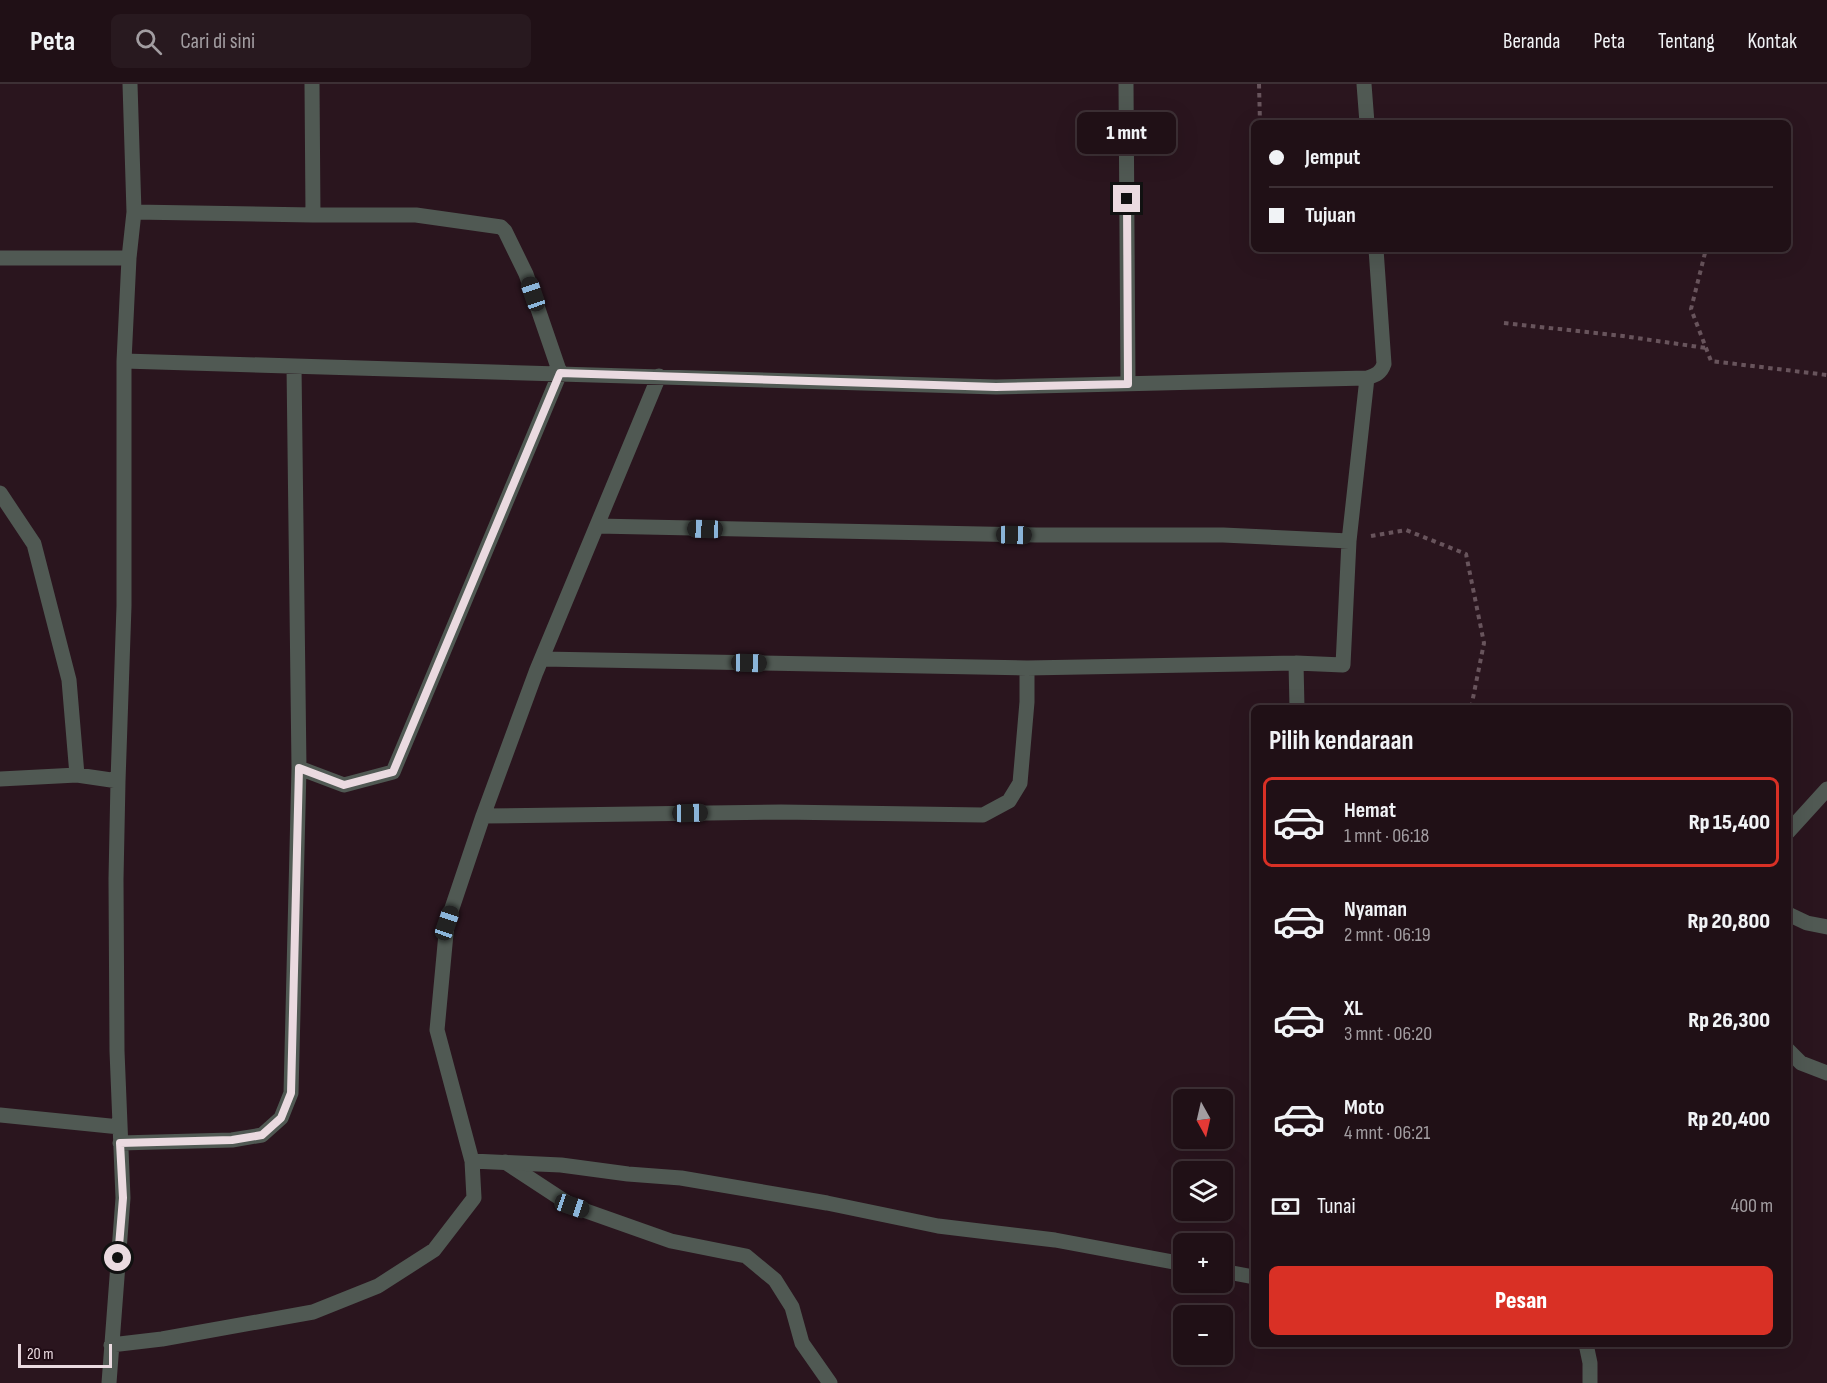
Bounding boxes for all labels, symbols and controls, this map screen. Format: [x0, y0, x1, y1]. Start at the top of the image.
search box [111, 14, 531, 68]
text: Peta [30, 25, 75, 58]
icon: search [132, 25, 165, 58]
text: Cari di sini [180, 28, 255, 55]
text: Beranda [1503, 29, 1560, 54]
text: Peta [1593, 29, 1625, 54]
text: Tentang [1658, 29, 1715, 54]
text: Kontak [1748, 29, 1797, 54]
callout: 1 mnt [1078, 112, 1176, 154]
text: 1 mnt [1106, 121, 1147, 145]
text: Jemput [1305, 144, 1360, 171]
route end [1113, 185, 1140, 212]
text: Tujuan [1305, 202, 1356, 229]
car [519, 274, 547, 314]
car [687, 519, 723, 539]
car [996, 526, 1032, 544]
car [731, 654, 767, 672]
text: Pilih kendaraan [1269, 725, 1414, 757]
icon: car [1272, 795, 1326, 849]
text: Hemat [1344, 797, 1396, 824]
car [672, 804, 708, 822]
text: Rp 15,400 [1689, 809, 1770, 836]
text: 1 mnt · 06:18 [1344, 824, 1429, 848]
icon: car [1272, 894, 1326, 948]
text: Nyaman [1344, 896, 1407, 923]
car [433, 903, 461, 943]
text: Rp 20,800 [1687, 908, 1770, 935]
text: 2 mnt · 06:19 [1344, 923, 1431, 947]
icon: car [1272, 993, 1326, 1047]
text: XL [1344, 995, 1363, 1022]
text: Rp 26,300 [1688, 1007, 1770, 1034]
text: 3 mnt · 06:20 [1344, 1022, 1432, 1046]
north arrow [1173, 1089, 1233, 1149]
map controls [1173, 1089, 1233, 1365]
icon: car [1272, 1092, 1326, 1146]
text: Moto [1344, 1094, 1384, 1121]
text: Rp 20,400 [1687, 1106, 1770, 1133]
text: 4 mnt · 06:21 [1344, 1121, 1430, 1145]
button: layers [1173, 1161, 1233, 1221]
icon: cash [1269, 1190, 1302, 1223]
car [552, 1192, 592, 1220]
text: Tunai [1317, 1193, 1356, 1220]
text: 400 m [1731, 1194, 1773, 1218]
button: + [1173, 1233, 1233, 1293]
route start [104, 1244, 131, 1271]
button: Pesan [1269, 1266, 1773, 1335]
button: − [1173, 1305, 1233, 1365]
scale bar [18, 1341, 112, 1368]
text: 20 m [27, 1345, 54, 1364]

